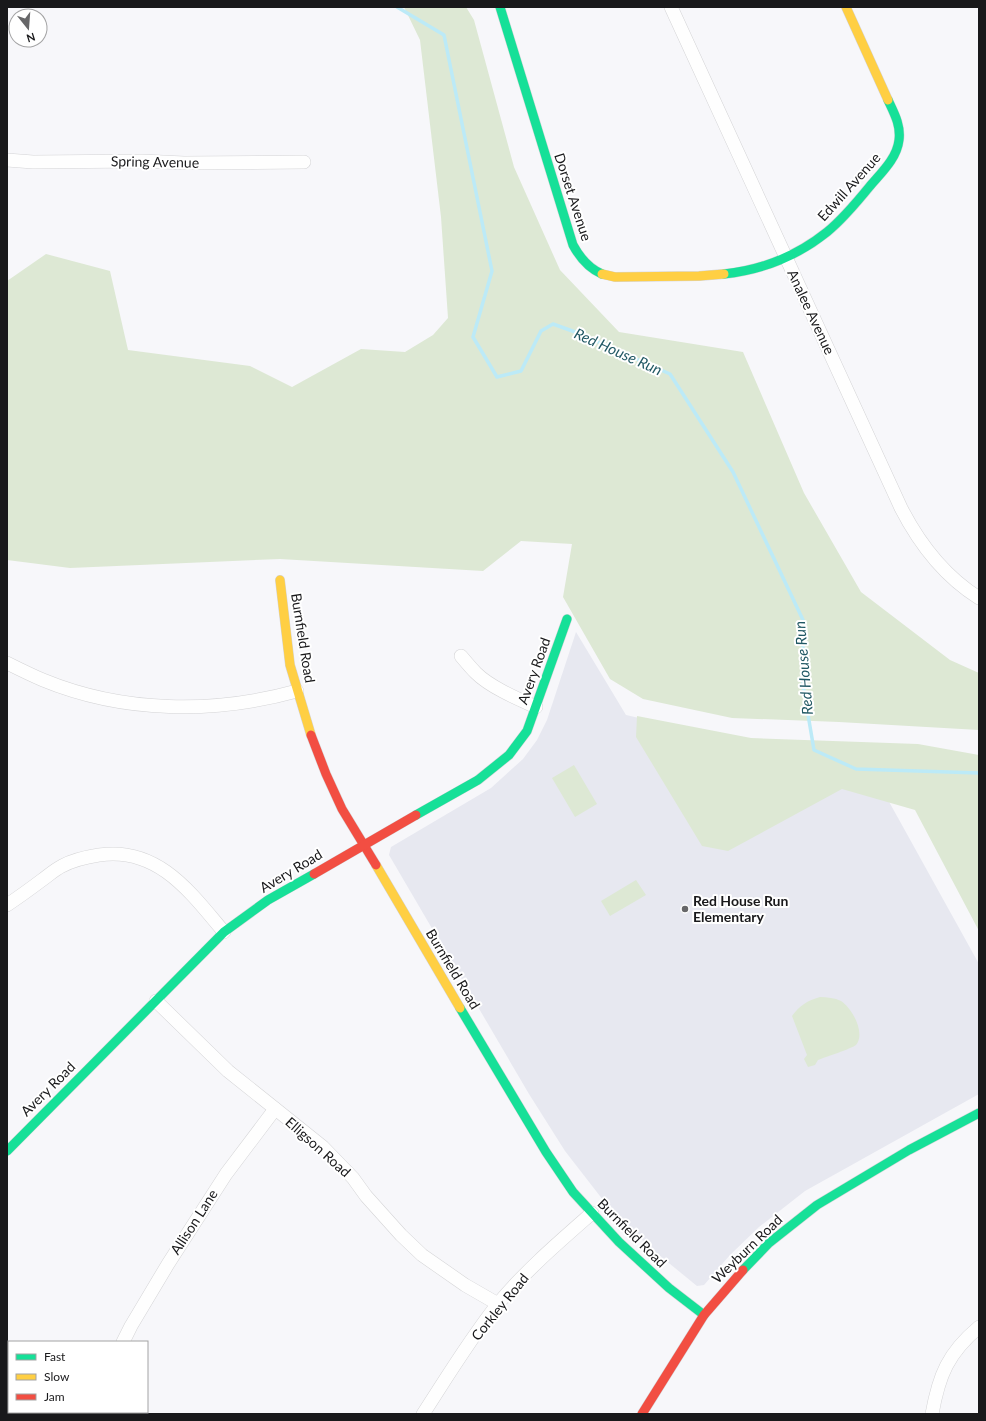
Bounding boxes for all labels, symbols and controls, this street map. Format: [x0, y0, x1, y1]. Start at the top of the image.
north arrow [8, 8, 48, 48]
text: N [25, 31, 37, 45]
street label: Edwill Avenue [814, 149, 884, 224]
street label: Dorset Avenue [551, 151, 596, 243]
street label: Spring Avenue [111, 152, 199, 171]
street label: Analee Avenue [784, 267, 839, 357]
water label: Red House Run [572, 324, 665, 378]
street label: Burnfield Road [288, 592, 319, 684]
water label: Red House Run [790, 620, 816, 716]
street label: Avery Road [514, 635, 553, 707]
street label: Avery Road [256, 845, 325, 896]
place label: Red House Run Elementary [693, 892, 789, 925]
marker: Red House Run Elementary [680, 904, 690, 914]
street label: Burnfield Road [423, 925, 484, 1012]
street label: Avery Road [17, 1058, 78, 1119]
street label: Elligson Road [282, 1113, 354, 1180]
street label: Allison Lane [166, 1186, 221, 1257]
street label: Burnfield Road [594, 1195, 670, 1271]
street label: Weyburn Road [708, 1211, 785, 1286]
street label: Corkley Road [467, 1270, 532, 1344]
legend [8, 1341, 148, 1413]
text: Fast [44, 1349, 66, 1364]
text: Slow [44, 1369, 70, 1384]
text: Jam [44, 1389, 65, 1404]

